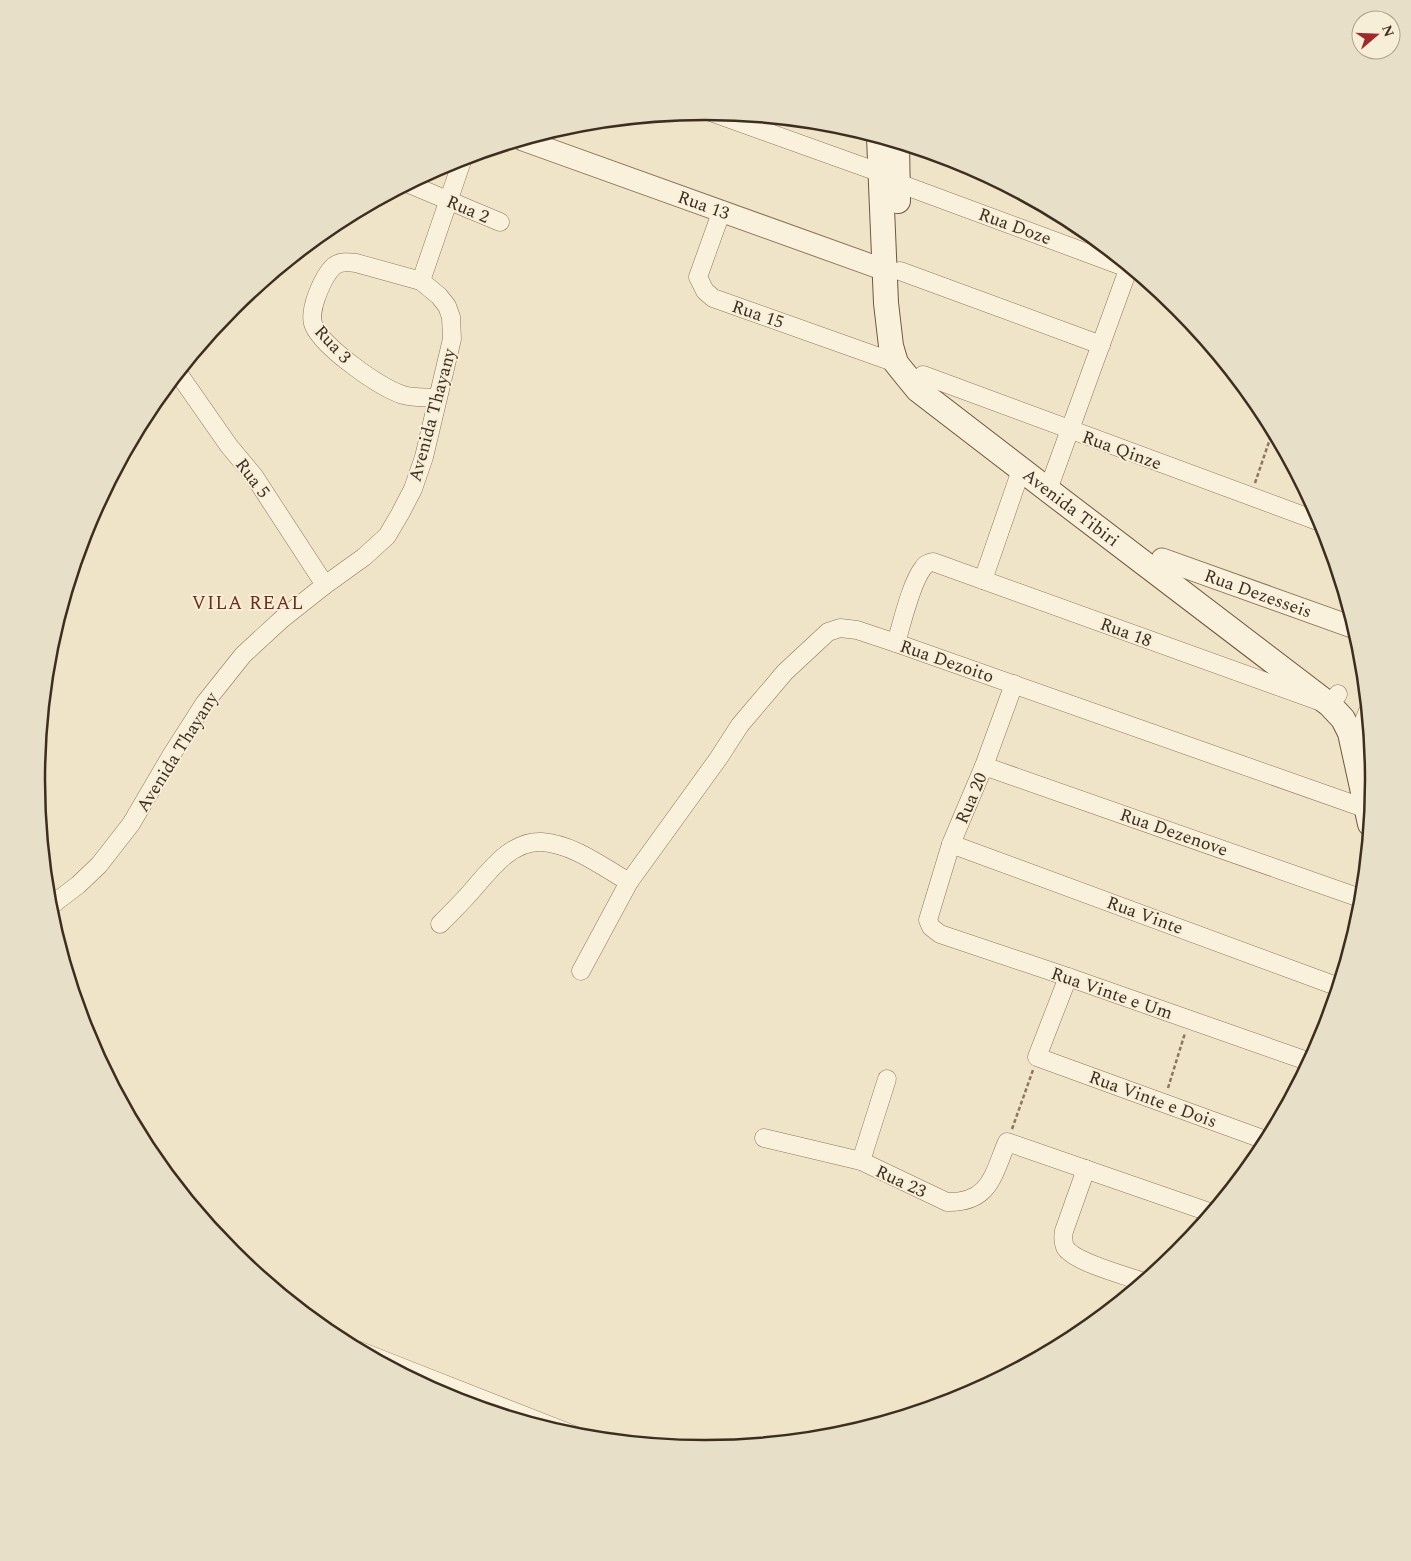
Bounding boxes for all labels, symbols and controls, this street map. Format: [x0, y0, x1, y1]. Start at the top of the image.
north arrow [1351, 10, 1401, 60]
text: N [1376, 22, 1400, 40]
street label: Rua 13 [674, 184, 733, 227]
street label: Rua 2 [442, 188, 493, 231]
street label: Rua Doze [975, 201, 1055, 252]
street label: Rua 15 [728, 293, 787, 336]
street label: Rua 3 [308, 319, 358, 370]
street label: Avenida Thayany [402, 344, 464, 485]
street label: Rua Qinze [1078, 424, 1165, 477]
street label: Rua 5 [228, 452, 277, 504]
street label: Avenida Tibiri [1017, 462, 1125, 554]
street label: Rua Dezesseis [1200, 562, 1316, 625]
district label: VILA REAL [192, 589, 304, 618]
street label: Rua 18 [1096, 611, 1155, 654]
street label: Rua Dezoito [896, 633, 998, 690]
street label: Avenida Thayany [130, 686, 226, 818]
street label: Rua 20 [949, 768, 994, 828]
street label: Rua Dezenove [1116, 801, 1232, 864]
street label: Rua Vinte [1103, 889, 1187, 942]
street label: Rua Vinte e Um [1047, 960, 1176, 1027]
street label: Rua Vinte e Dois [1085, 1064, 1221, 1135]
street label: Rua 23 [871, 1158, 931, 1205]

